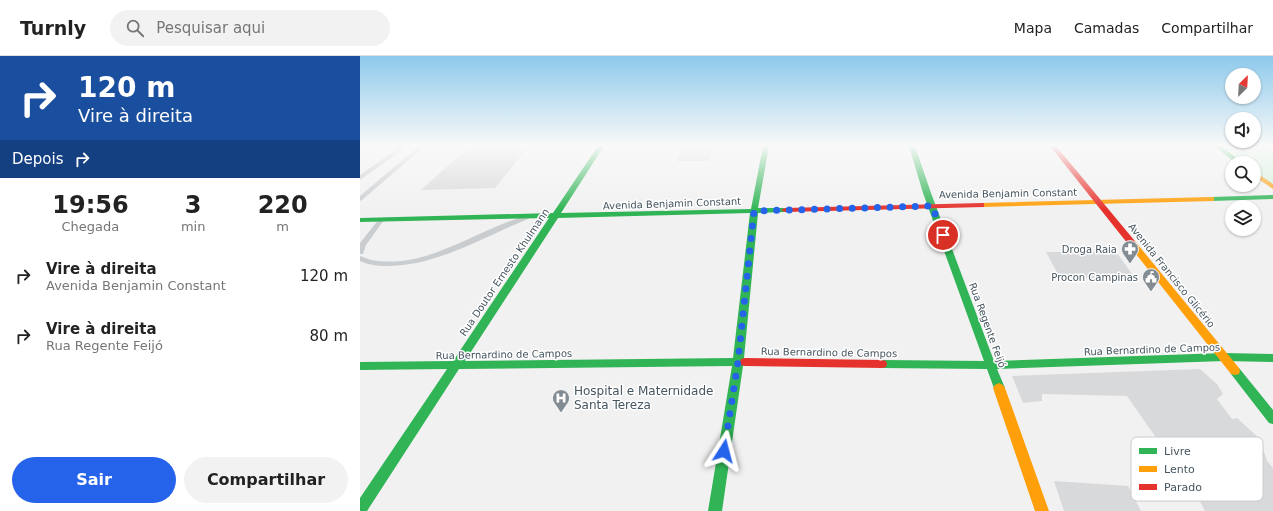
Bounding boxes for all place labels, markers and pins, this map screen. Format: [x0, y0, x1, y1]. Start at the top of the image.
pin [926, 218, 960, 252]
pharmacy icon: Droga Raia [1120, 239, 1140, 264]
place label: Droga Raia [1062, 244, 1117, 255]
public building icon: Procon Campinas [1141, 267, 1161, 292]
place label: Procon Campinas [1051, 272, 1138, 283]
place label: Hospital e Maternidade Santa Tereza [574, 384, 713, 412]
hospital icon: Hospital e Maternidade Santa Tereza [551, 388, 571, 413]

